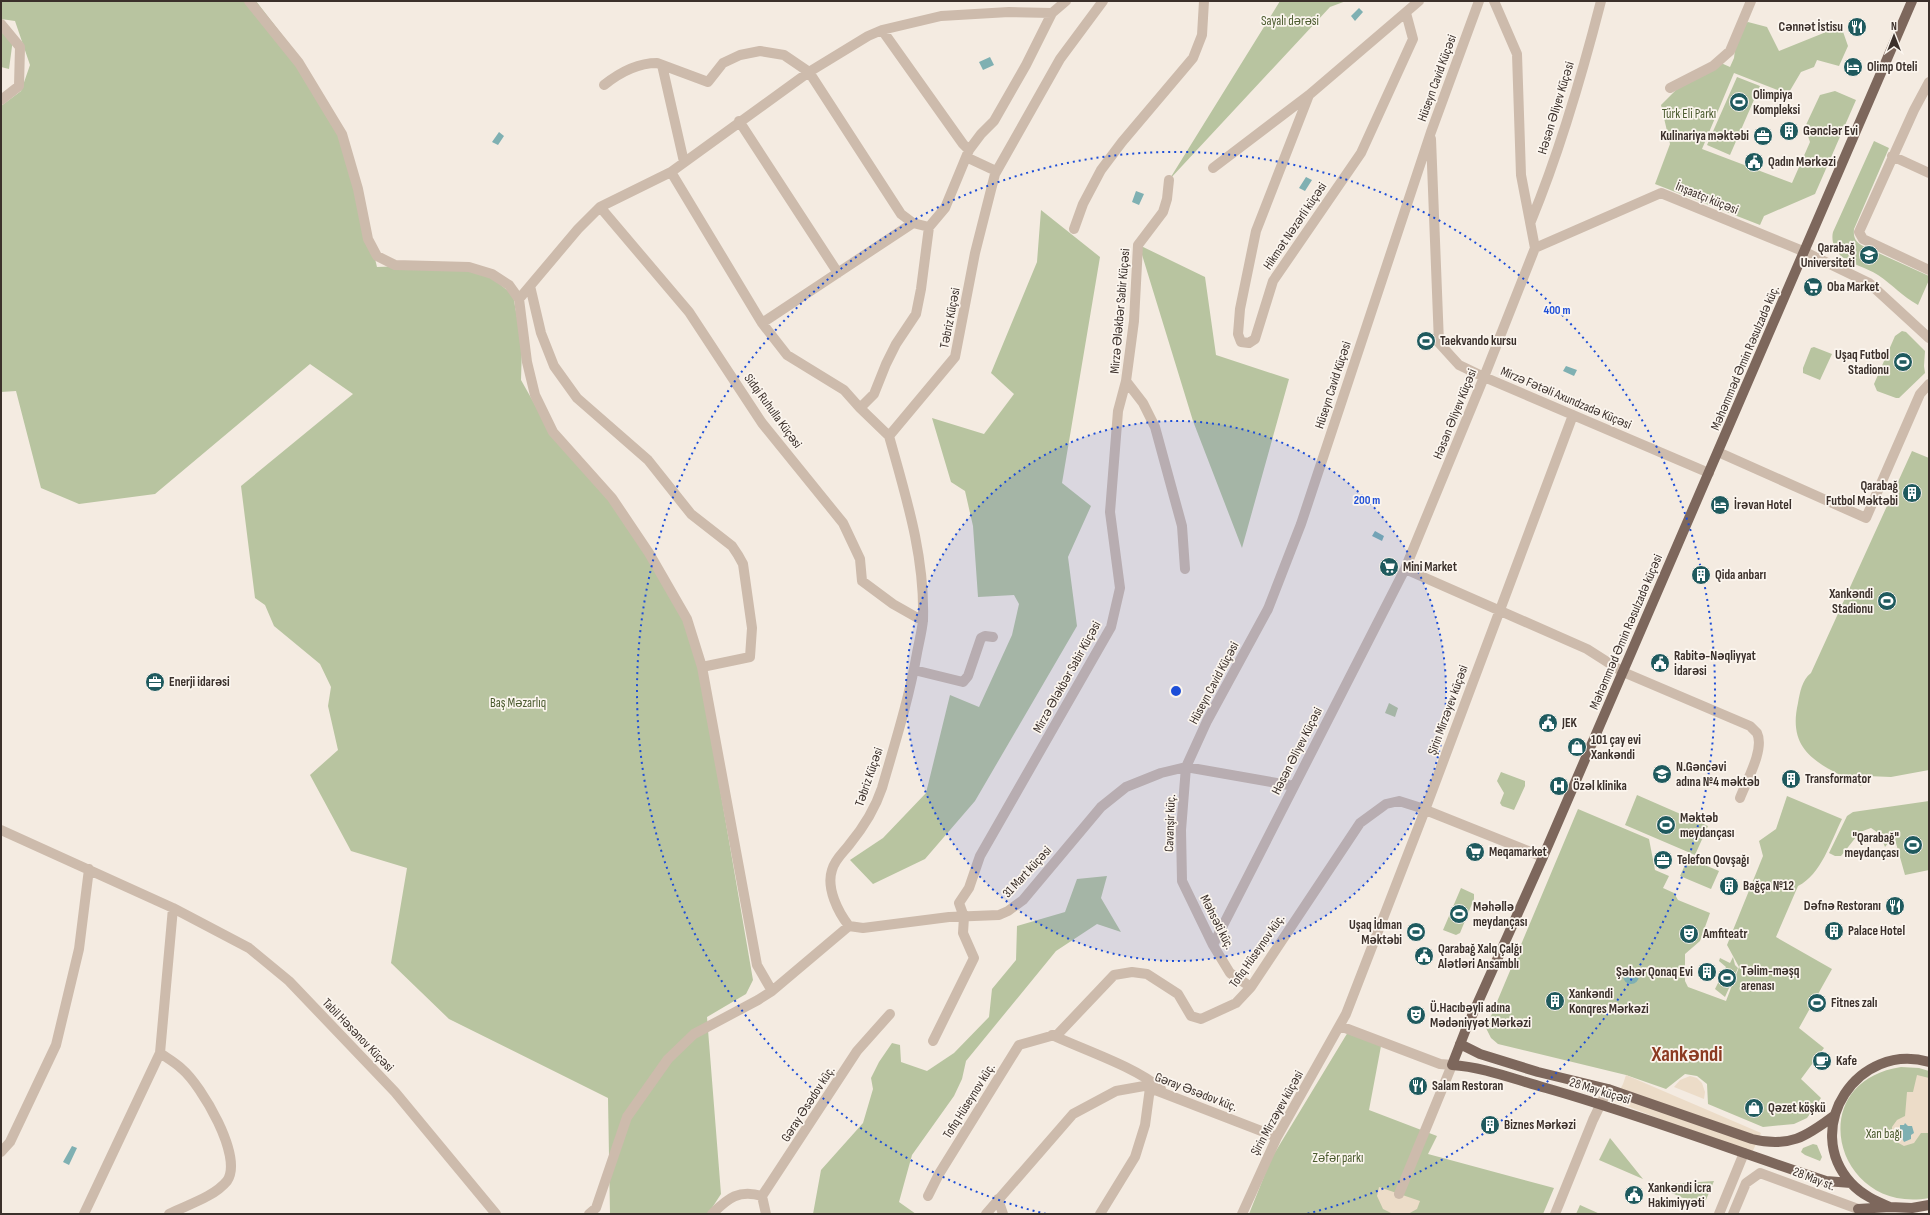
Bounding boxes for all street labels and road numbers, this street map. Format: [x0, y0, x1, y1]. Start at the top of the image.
street label: Hüseyn Cavid Küçəsi [1414, 32, 1460, 124]
street label: Həsən Əliyev Küçəsi [1534, 60, 1578, 156]
street label: İnşaatçı küçəsi [1673, 177, 1741, 218]
street label: Hikmət Nəzərli küçəsi [1260, 179, 1330, 273]
street label: Mirzə Ələkbər Sabir Küçəsi [1107, 248, 1133, 374]
street label: Məhəmməd Əmin Rəsulzadə küç. [1707, 283, 1783, 433]
street label: Təbriz Küçəsi [936, 286, 964, 350]
street label: Hüseyn Cavid Küçəsi [1311, 339, 1355, 431]
street label: Mirzə Fətəli Axundzadə Küçəsi [1498, 363, 1634, 433]
street label: Həsən Əliyev Küçəsi [1430, 366, 1480, 462]
street label: Sidqi Ruhulla Küçəsi [741, 371, 805, 451]
street label: Məhəmməd Əmin Rəsulzadə küçəsi [1586, 552, 1666, 712]
street label: Mirzə Ələkbər Sabir Küçəsi [1030, 618, 1104, 736]
street label: Hüseyn Cavid Küçəsi [1186, 639, 1242, 727]
street label: Şirin Mirzəyev küçəsi [1424, 663, 1472, 757]
street label: Həsən Əliyev Küçəsi [1268, 705, 1326, 797]
street label: Təbriz Küçəsi [851, 745, 887, 809]
street label: Cavanşir küç. [1161, 794, 1179, 852]
street label: 31 Mart küçəsi [999, 843, 1055, 901]
street label: Məhsəti küç. [1196, 892, 1238, 952]
street label: Tofiq Hüseynov küç. [1226, 911, 1288, 991]
street label: Tabil Həsənov Küçəsi [319, 995, 397, 1075]
street label: Tofiq Hüseynov küç. [939, 1060, 999, 1142]
street label: Gəray Əsədov küç. [778, 1063, 838, 1145]
street label: Şirin Mirzəyev küçəsi [1247, 1068, 1307, 1158]
street label: Gəray Əsədov küç. [1152, 1069, 1240, 1115]
street label: 28 May küçəsi [1568, 1074, 1632, 1108]
street label: 28 May st. [1791, 1164, 1837, 1194]

